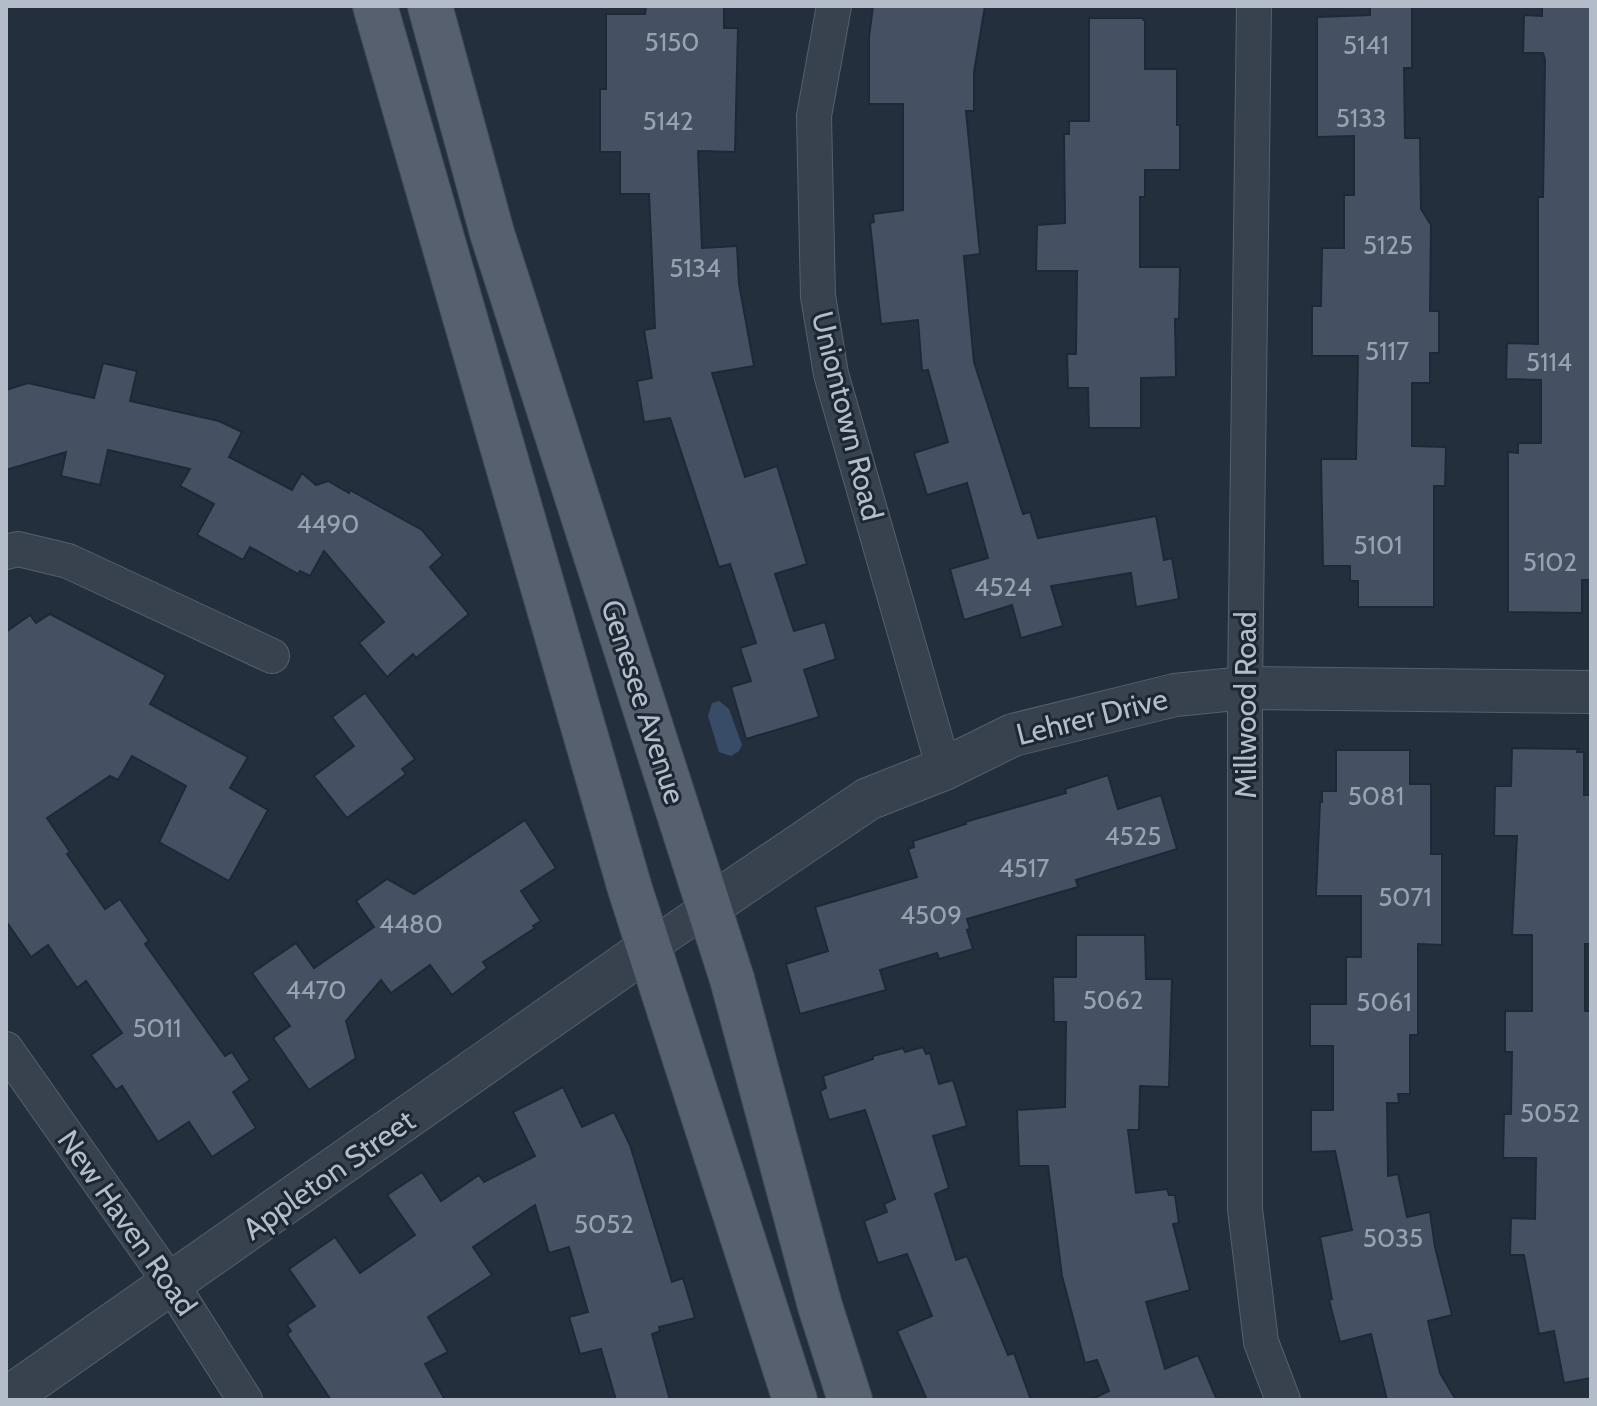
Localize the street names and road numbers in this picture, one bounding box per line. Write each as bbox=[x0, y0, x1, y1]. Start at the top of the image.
street label: Uniontown Road bbox=[804, 308, 891, 524]
street label: Genesee Avenue bbox=[593, 595, 694, 809]
street label: Millwood Road bbox=[1227, 611, 1264, 799]
street label: Lehrer Drive bbox=[1013, 680, 1171, 753]
street label: Appleton Street bbox=[236, 1102, 422, 1247]
street label: New Haven Road bbox=[50, 1123, 205, 1323]

